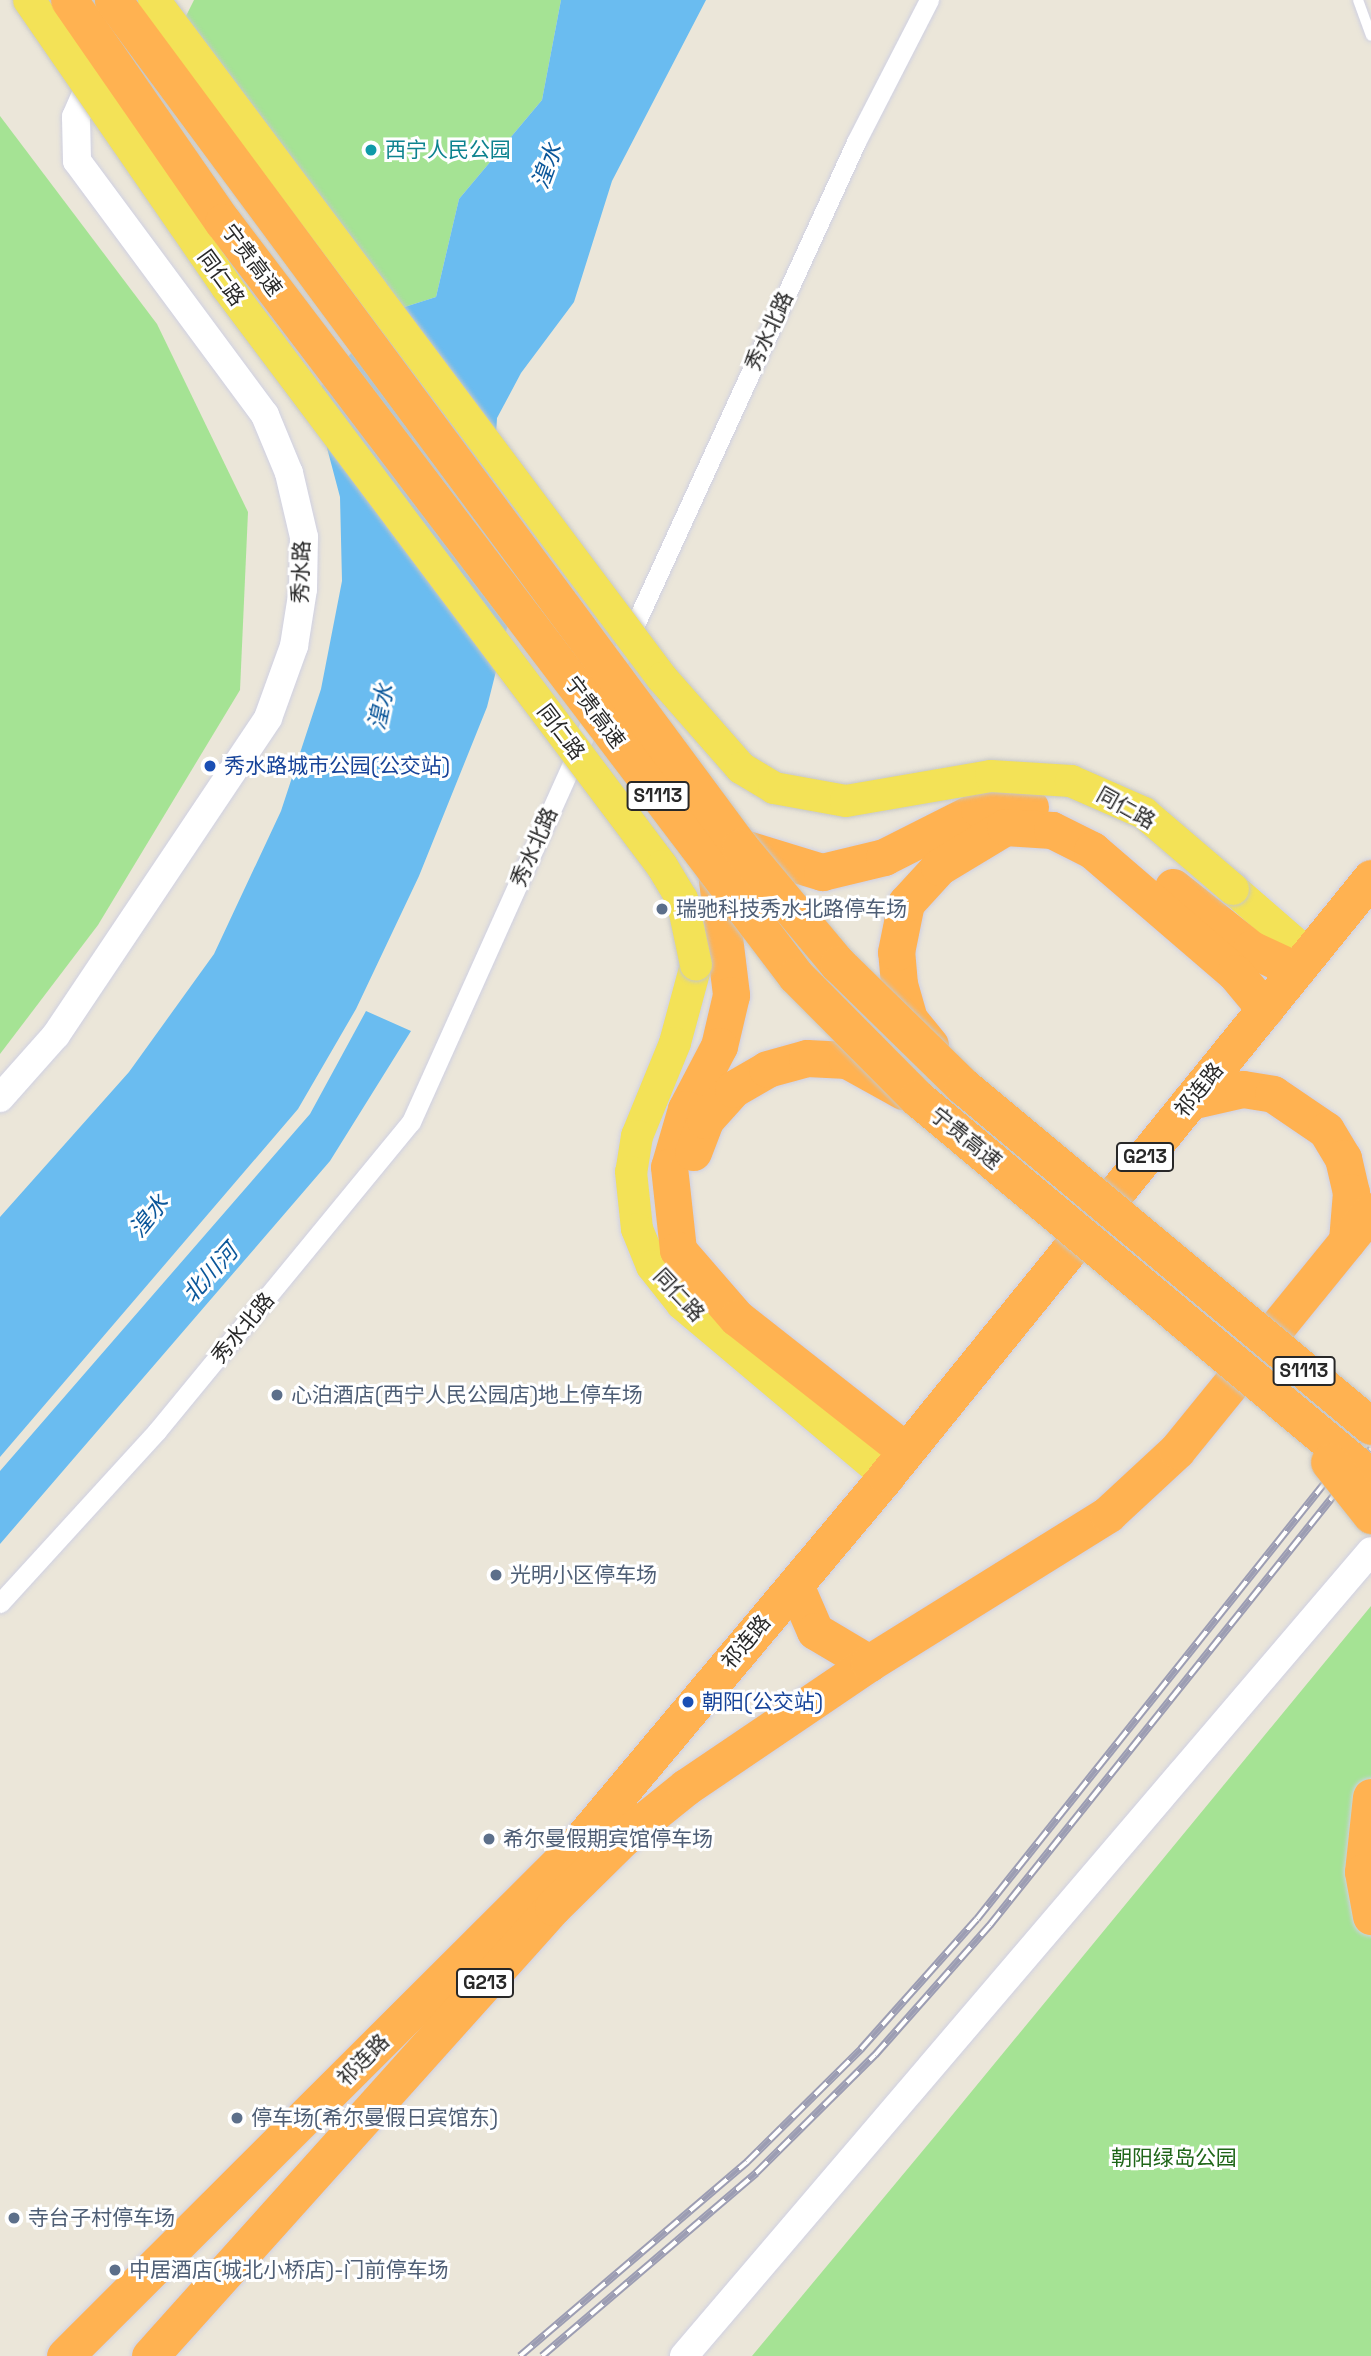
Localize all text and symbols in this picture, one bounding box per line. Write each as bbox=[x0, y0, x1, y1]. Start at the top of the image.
place label: 西宁人民公园 bbox=[385, 137, 511, 163]
water label: 湟水 bbox=[526, 140, 568, 192]
marker: 西宁人民公园 bbox=[363, 142, 379, 158]
street label: 宁贵高速 bbox=[217, 219, 287, 301]
street label: 同仁路 bbox=[192, 245, 250, 311]
street label: 秀水北路 bbox=[740, 288, 798, 374]
street label: 秀水路 bbox=[287, 540, 315, 604]
street label: 宁贵高速 bbox=[560, 671, 630, 753]
water label: 湟水 bbox=[363, 682, 399, 732]
street label: 同仁路 bbox=[532, 699, 590, 765]
place label: 秀水路城市公园(公交站) bbox=[224, 753, 450, 779]
marker: 秀水路城市公园(公交站) bbox=[202, 758, 218, 774]
road number: S1113 bbox=[626, 780, 690, 811]
street label: 同仁路 bbox=[1092, 782, 1160, 834]
street label: 秀水北路 bbox=[505, 804, 563, 890]
place label: 瑞驰科技秀水北路停车场 bbox=[676, 896, 907, 922]
marker: 瑞驰科技秀水北路停车场 bbox=[654, 901, 670, 917]
street label: 祁连路 bbox=[1169, 1058, 1229, 1122]
street label: 宁贵高速 bbox=[925, 1102, 1007, 1174]
road number: G213 bbox=[1115, 1142, 1175, 1172]
water label: 湟水 bbox=[124, 1189, 174, 1243]
water label: 北川河 bbox=[177, 1238, 243, 1308]
street label: 同仁路 bbox=[648, 1263, 710, 1327]
street label: 秀水北路 bbox=[206, 1288, 280, 1368]
road number: S1113 bbox=[1272, 1356, 1336, 1386]
place label: 心泊酒店(西宁人民公园店)地上停车场 bbox=[291, 1382, 643, 1408]
marker: 心泊酒店(西宁人民公园店)地上停车场 bbox=[269, 1387, 285, 1403]
place label: 光明小区停车场 bbox=[510, 1562, 657, 1588]
marker: 光明小区停车场 bbox=[488, 1567, 504, 1583]
street label: 祁连路 bbox=[716, 1610, 776, 1674]
place label: 朝阳(公交站) bbox=[702, 1689, 823, 1715]
marker: 朝阳(公交站) bbox=[680, 1694, 696, 1710]
place label: 希尔曼假期宾馆停车场 bbox=[503, 1826, 713, 1852]
marker: 希尔曼假期宾馆停车场 bbox=[481, 1831, 497, 1847]
road number: G213 bbox=[455, 1968, 515, 1998]
street label: 祁连路 bbox=[332, 2029, 394, 2091]
place label: 停车场(希尔曼假日宾馆东) bbox=[251, 2105, 498, 2131]
marker: 停车场(希尔曼假日宾馆东) bbox=[229, 2110, 245, 2126]
park label: 朝阳绿岛公园 bbox=[1111, 2145, 1237, 2171]
place label: 寺台子村停车场 bbox=[28, 2205, 175, 2231]
marker: 寺台子村停车场 bbox=[6, 2210, 22, 2226]
place label: 中居酒店(城北小桥店)-门前停车场 bbox=[129, 2257, 448, 2283]
marker: 中居酒店(城北小桥店)-门前停车场 bbox=[107, 2262, 123, 2278]

